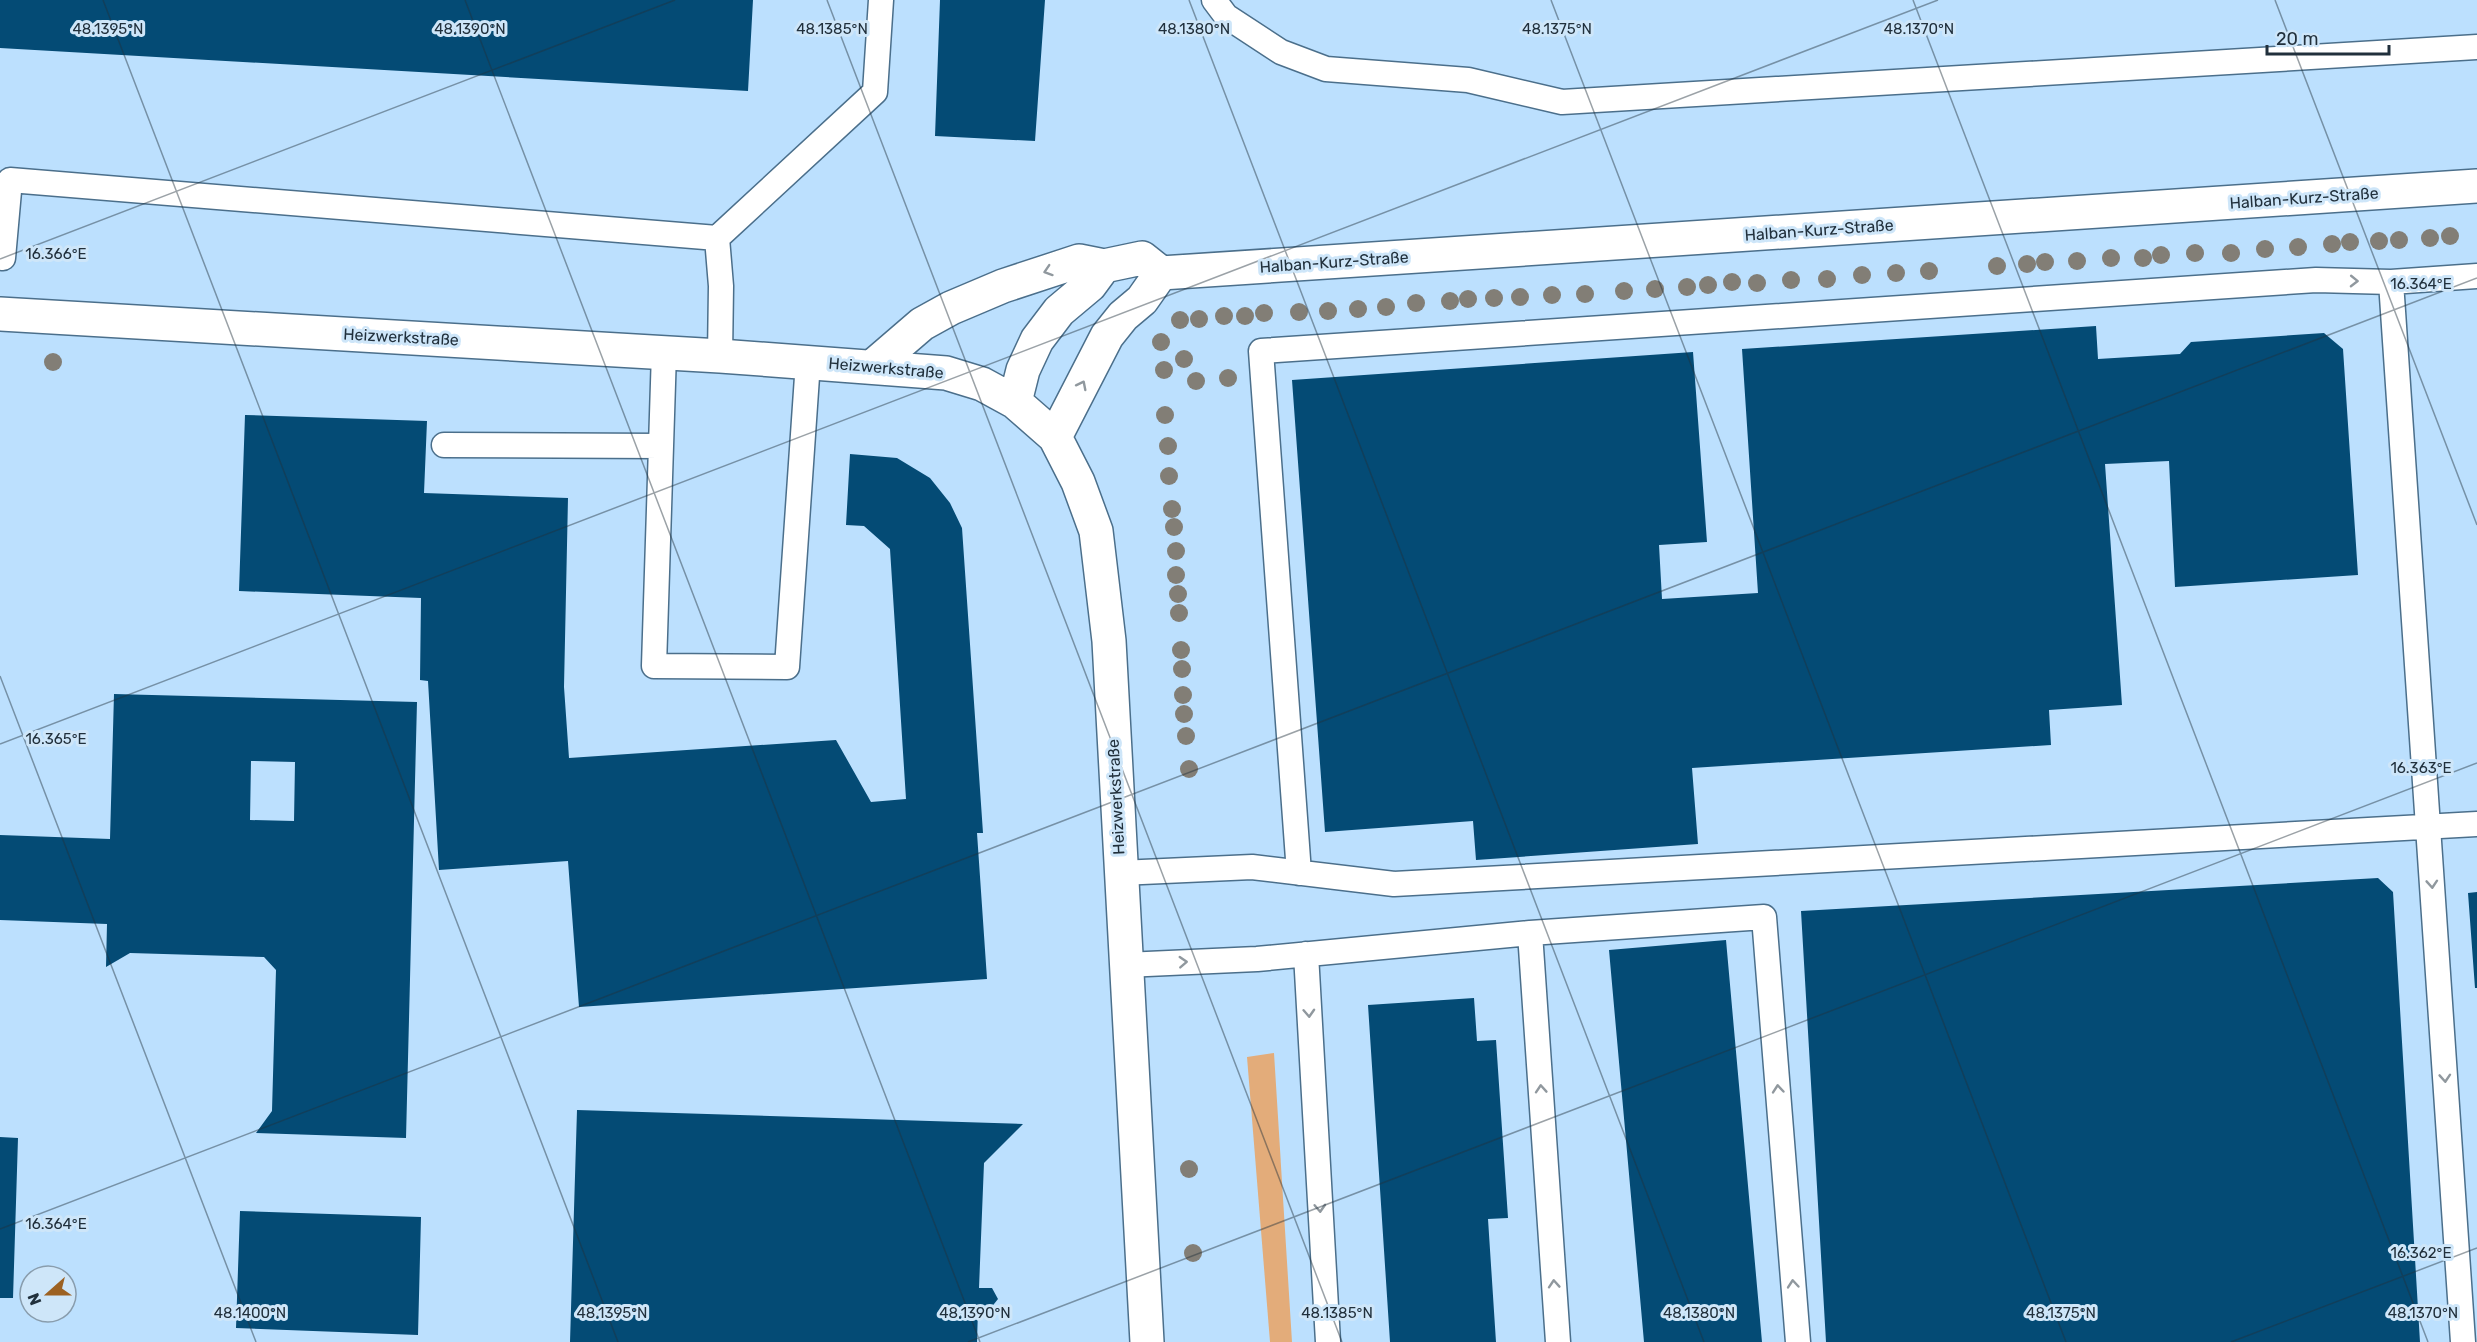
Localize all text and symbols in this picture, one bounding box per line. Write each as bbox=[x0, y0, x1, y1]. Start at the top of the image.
scale bar bbox=[2267, 18, 2388, 56]
text: 48.1395°N bbox=[73, 20, 143, 38]
text: 48.1390°N bbox=[434, 20, 506, 38]
text: 48.1385°N bbox=[796, 20, 868, 38]
text: 48.1380°N bbox=[1158, 20, 1230, 38]
text: 48.1375°N bbox=[1522, 20, 1592, 38]
text: 48.1370°N bbox=[1884, 20, 1954, 38]
text: 20 m bbox=[2276, 28, 2318, 50]
street label: Halban-Kurz-Straße bbox=[2229, 183, 2379, 213]
street label: Halban-Kurz-Straße bbox=[1744, 215, 1894, 245]
text: 16.366°E bbox=[25, 245, 87, 263]
street label: Halban-Kurz-Straße bbox=[1259, 247, 1409, 277]
one-way arrow bbox=[1043, 264, 1054, 276]
one-way arrow bbox=[2349, 275, 2358, 287]
text: 16.364°E bbox=[2390, 275, 2452, 293]
street label: Heizwerkstraße bbox=[343, 324, 459, 350]
street label: Heizwerkstraße bbox=[828, 353, 945, 383]
one-way arrow bbox=[1075, 381, 1086, 392]
text: 16.365°E bbox=[25, 730, 87, 748]
street label: Heizwerkstraße bbox=[1103, 739, 1129, 855]
text: 16.363°E bbox=[2390, 759, 2452, 777]
one-way arrow bbox=[2426, 879, 2439, 888]
one-way arrow bbox=[1179, 956, 1188, 969]
one-way arrow bbox=[1302, 1008, 1315, 1017]
one-way arrow bbox=[2439, 1074, 2452, 1083]
one-way arrow bbox=[1534, 1085, 1547, 1094]
one-way arrow bbox=[1772, 1085, 1785, 1094]
one-way arrow bbox=[1314, 1203, 1327, 1212]
text: 16.364°E bbox=[25, 1215, 87, 1233]
text: 16.362°E bbox=[2390, 1244, 2452, 1262]
north arrow bbox=[18, 1264, 78, 1324]
one-way arrow bbox=[1548, 1279, 1561, 1288]
one-way arrow bbox=[1787, 1279, 1800, 1288]
text: N bbox=[24, 1290, 45, 1308]
text: 48.1400°N bbox=[214, 1304, 286, 1322]
text: 48.1395°N bbox=[577, 1304, 647, 1322]
text: 48.1390°N bbox=[939, 1304, 1011, 1322]
text: 48.1385°N bbox=[1301, 1304, 1373, 1322]
text: 48.1380°N bbox=[1663, 1304, 1735, 1322]
text: 48.1375°N bbox=[2026, 1304, 2096, 1322]
text: 48.1370°N bbox=[2388, 1304, 2458, 1322]

